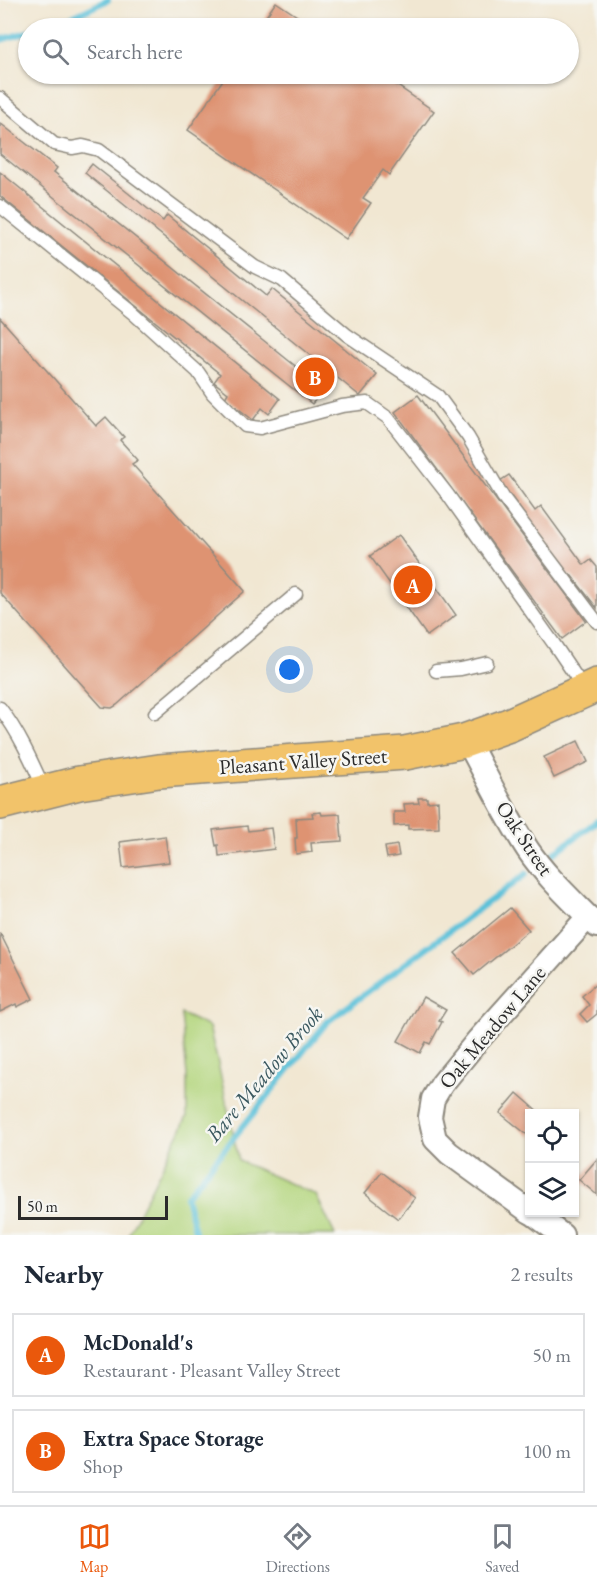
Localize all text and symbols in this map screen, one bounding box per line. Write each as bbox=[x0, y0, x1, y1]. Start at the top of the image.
search box bbox=[18, 18, 579, 84]
icon: search bbox=[39, 35, 72, 68]
text: Search here bbox=[87, 37, 182, 66]
pin: B bbox=[296, 354, 334, 400]
pin: A bbox=[394, 562, 432, 608]
your location bbox=[275, 655, 304, 684]
street label: Pleasant Valley Street bbox=[218, 742, 388, 780]
street label: Oak Street bbox=[490, 795, 560, 881]
street label: Oak Meadow Lane bbox=[433, 960, 551, 1094]
water label: Bare Meadow Brook bbox=[198, 1000, 329, 1149]
map controls bbox=[525, 1109, 579, 1217]
button: locate bbox=[525, 1109, 579, 1163]
button: layers bbox=[525, 1163, 579, 1217]
scale bar bbox=[18, 1193, 168, 1220]
text: 50 m bbox=[27, 1196, 58, 1217]
text: Nearby bbox=[24, 1257, 104, 1291]
text: 2 results bbox=[510, 1261, 573, 1287]
text: McDonald's bbox=[83, 1328, 193, 1357]
text: A bbox=[38, 1342, 53, 1368]
text: 50 m bbox=[532, 1342, 571, 1368]
text: Restaurant · Pleasant Valley Street bbox=[83, 1357, 340, 1383]
text: Extra Space Storage bbox=[83, 1424, 264, 1453]
text: B bbox=[39, 1438, 52, 1464]
text: 100 m bbox=[523, 1438, 571, 1464]
text: Shop bbox=[83, 1453, 123, 1479]
tab: Map bbox=[78, 1520, 111, 1577]
tab: Directions bbox=[266, 1520, 330, 1577]
tab: Saved bbox=[485, 1520, 519, 1577]

